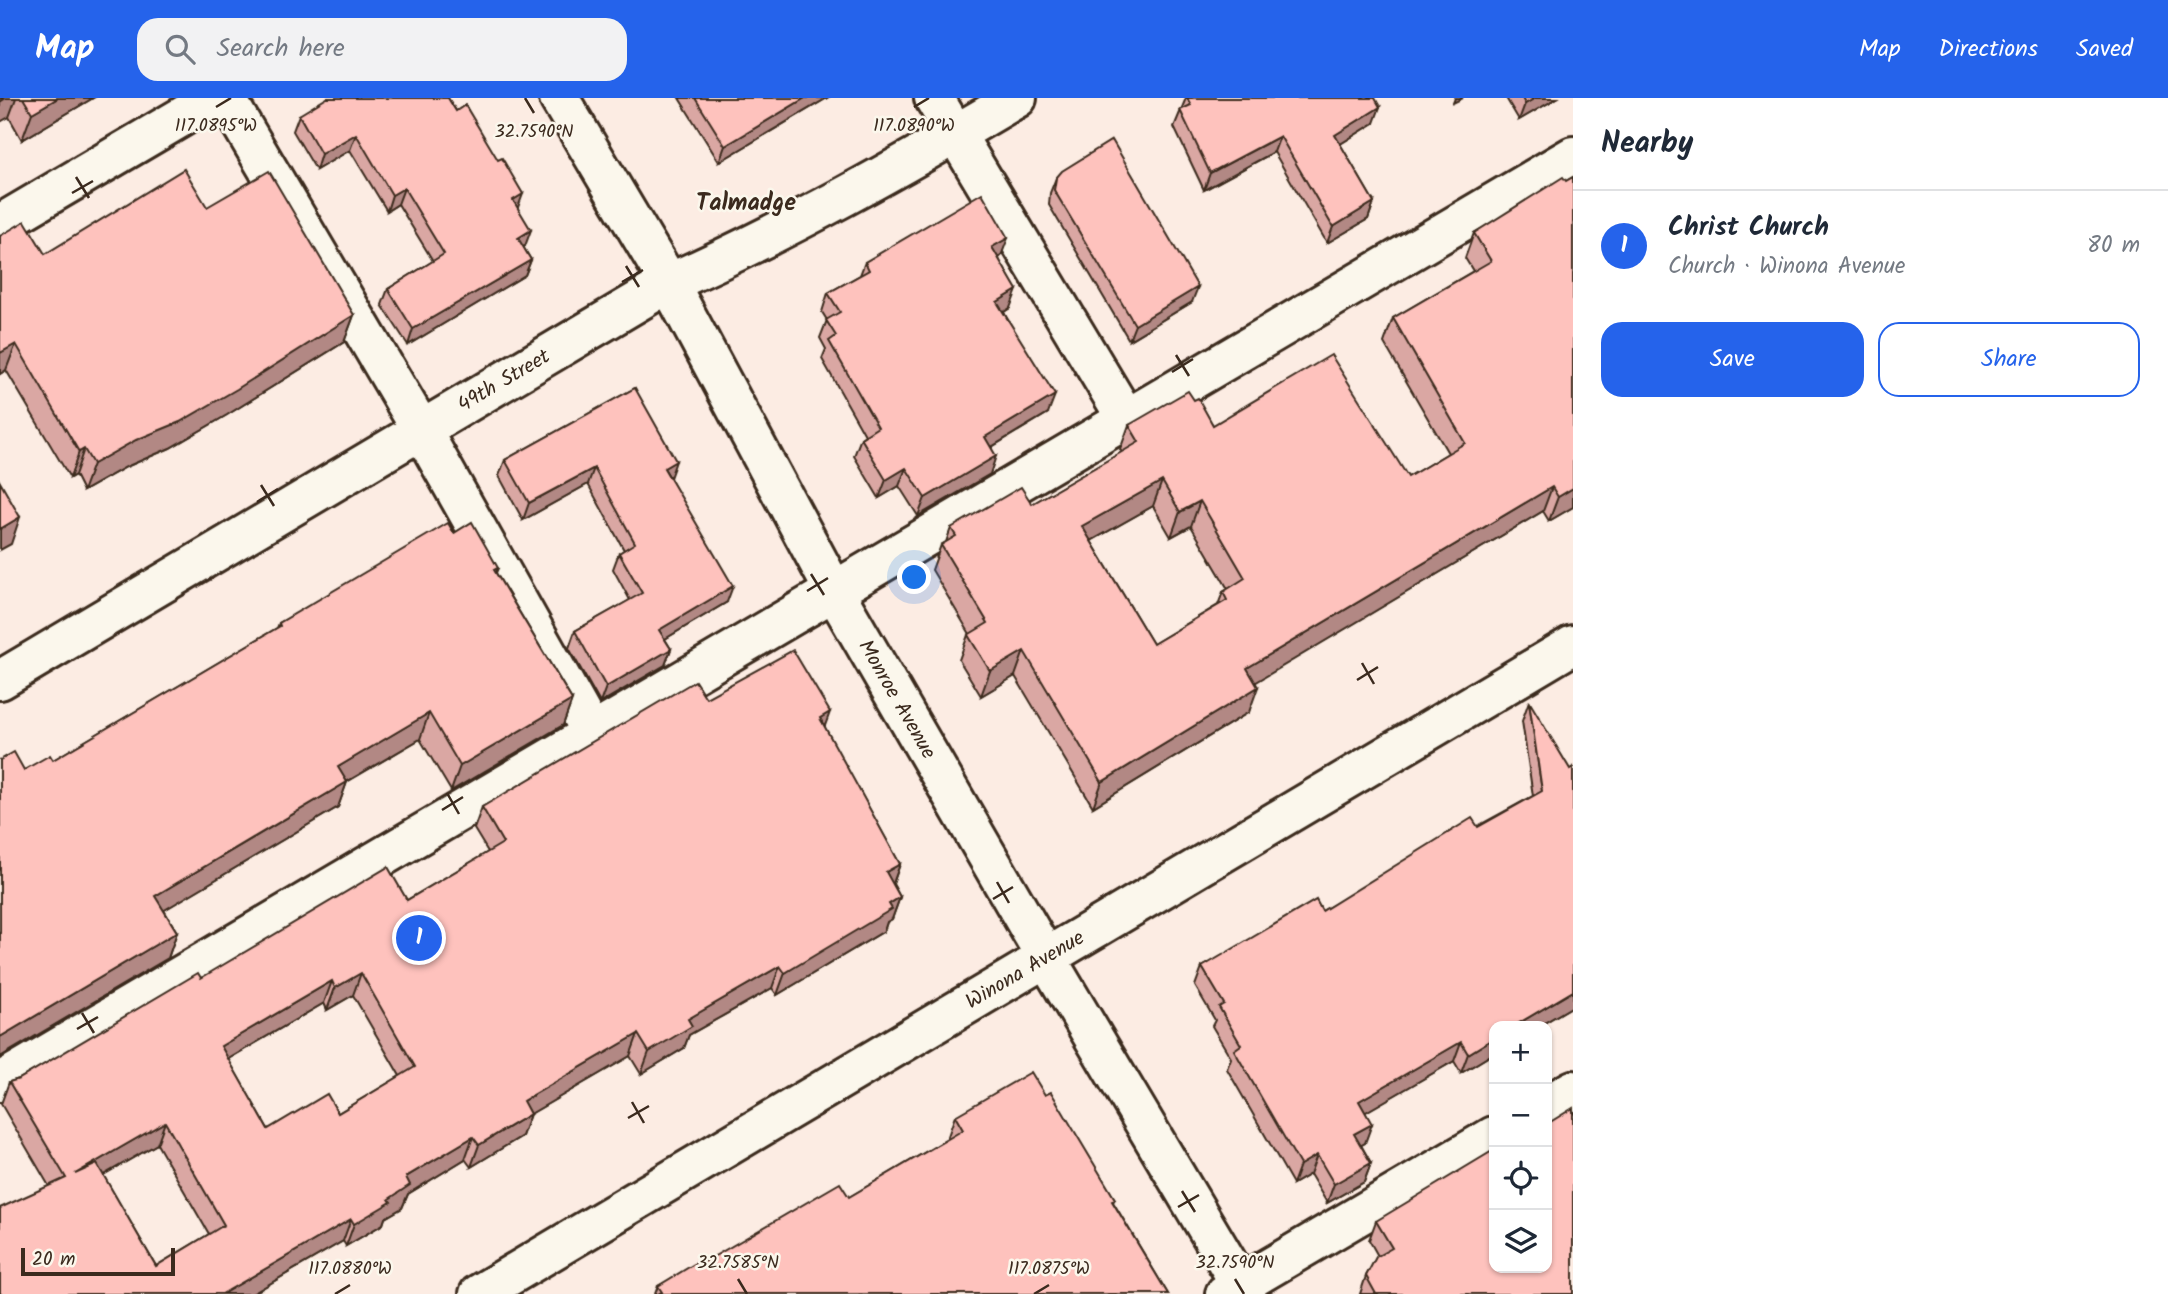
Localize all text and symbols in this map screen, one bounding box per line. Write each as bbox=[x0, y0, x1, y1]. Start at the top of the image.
search box bbox=[137, 18, 627, 81]
text: Map bbox=[35, 23, 95, 76]
text: Search here bbox=[217, 28, 345, 70]
icon: search bbox=[161, 30, 199, 68]
text: Map bbox=[1859, 30, 1901, 69]
text: Directions bbox=[1939, 30, 2038, 69]
text: Saved bbox=[2076, 30, 2133, 69]
text: 117.0895°W bbox=[175, 112, 257, 141]
text: 117.0890°W bbox=[873, 112, 955, 141]
text: 32.7590°N bbox=[494, 118, 574, 147]
text: Nearby bbox=[1601, 120, 1693, 168]
district label: Talmadge bbox=[696, 184, 796, 223]
text: Christ Church bbox=[1668, 207, 1829, 249]
text: 1 bbox=[1621, 228, 1627, 264]
text: 80 m bbox=[2087, 228, 2140, 264]
text: Church · Winona Avenue bbox=[1668, 249, 1905, 285]
button: Save bbox=[1601, 322, 1864, 397]
button: Share bbox=[1878, 322, 2140, 397]
street label: 49th Street bbox=[451, 340, 557, 421]
your location bbox=[897, 560, 931, 594]
street label: Monroe Avenue bbox=[849, 633, 945, 766]
pin: 1 bbox=[396, 912, 442, 964]
street label: Winona Avenue bbox=[959, 921, 1091, 1018]
map controls bbox=[1489, 1021, 1552, 1273]
button: + bbox=[1489, 1021, 1552, 1084]
button: − bbox=[1489, 1084, 1552, 1147]
button: locate bbox=[1489, 1147, 1552, 1210]
button: layers bbox=[1489, 1210, 1552, 1273]
scale bar bbox=[21, 1245, 175, 1277]
text: 20 m bbox=[32, 1245, 75, 1275]
text: 32.7585°N bbox=[697, 1249, 779, 1278]
text: 32.7590°N bbox=[1195, 1249, 1275, 1278]
text: 117.0880°W bbox=[308, 1255, 392, 1284]
text: 117.0875°W bbox=[1008, 1255, 1090, 1284]

